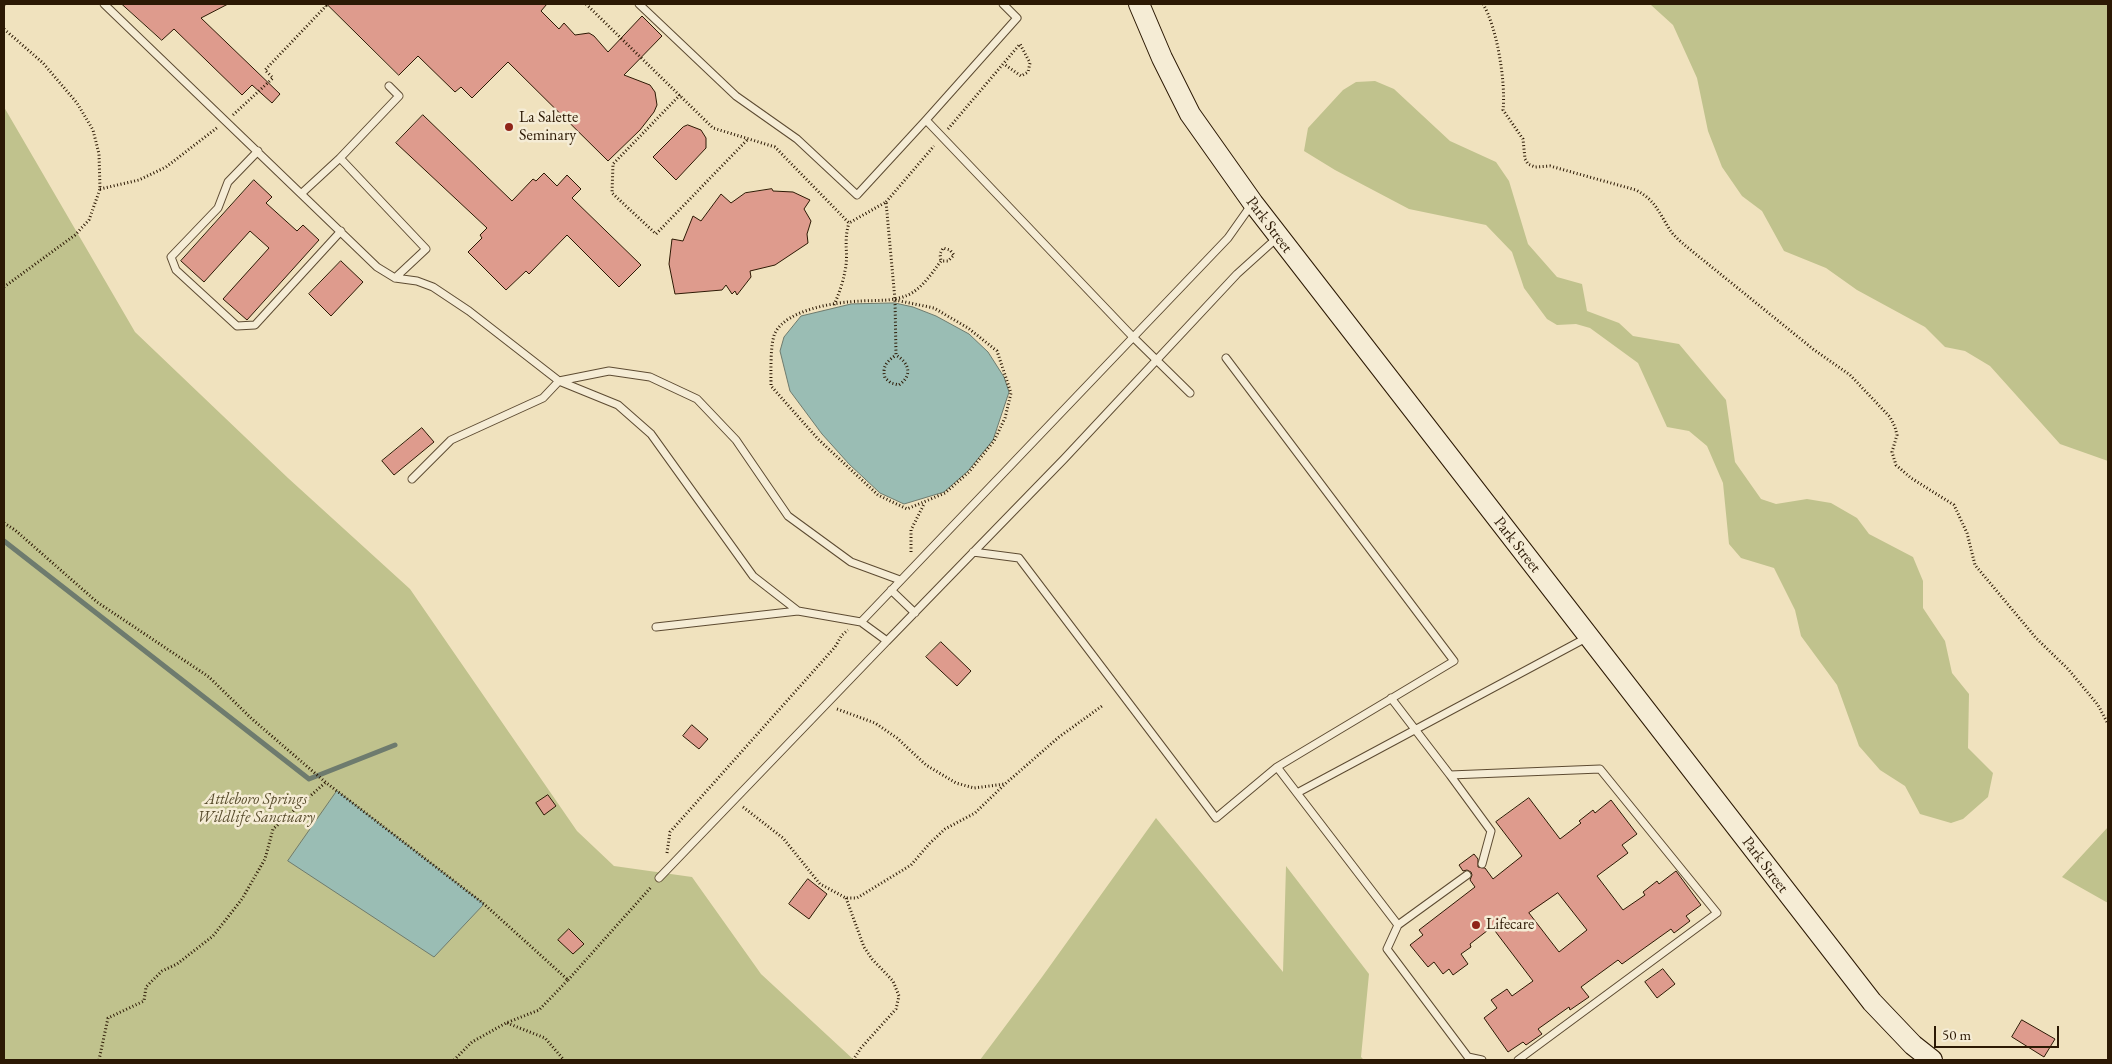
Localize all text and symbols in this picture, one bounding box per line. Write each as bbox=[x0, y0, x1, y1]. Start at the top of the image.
place label: La Salette Seminary bbox=[519, 108, 578, 146]
marker: La Salette Seminary bbox=[503, 121, 515, 133]
street label: Park Street bbox=[1242, 193, 1296, 257]
street label: Park Street bbox=[1489, 513, 1545, 577]
park label: Attleboro Springs Wildlife Sanctuary bbox=[197, 790, 315, 828]
street label: Park Street bbox=[1738, 833, 1792, 897]
place label: Lifecare bbox=[1486, 915, 1534, 935]
marker: Lifecare bbox=[1470, 919, 1482, 931]
scale bar bbox=[1937, 1016, 2062, 1048]
text: 50 m bbox=[1942, 1025, 1971, 1044]

